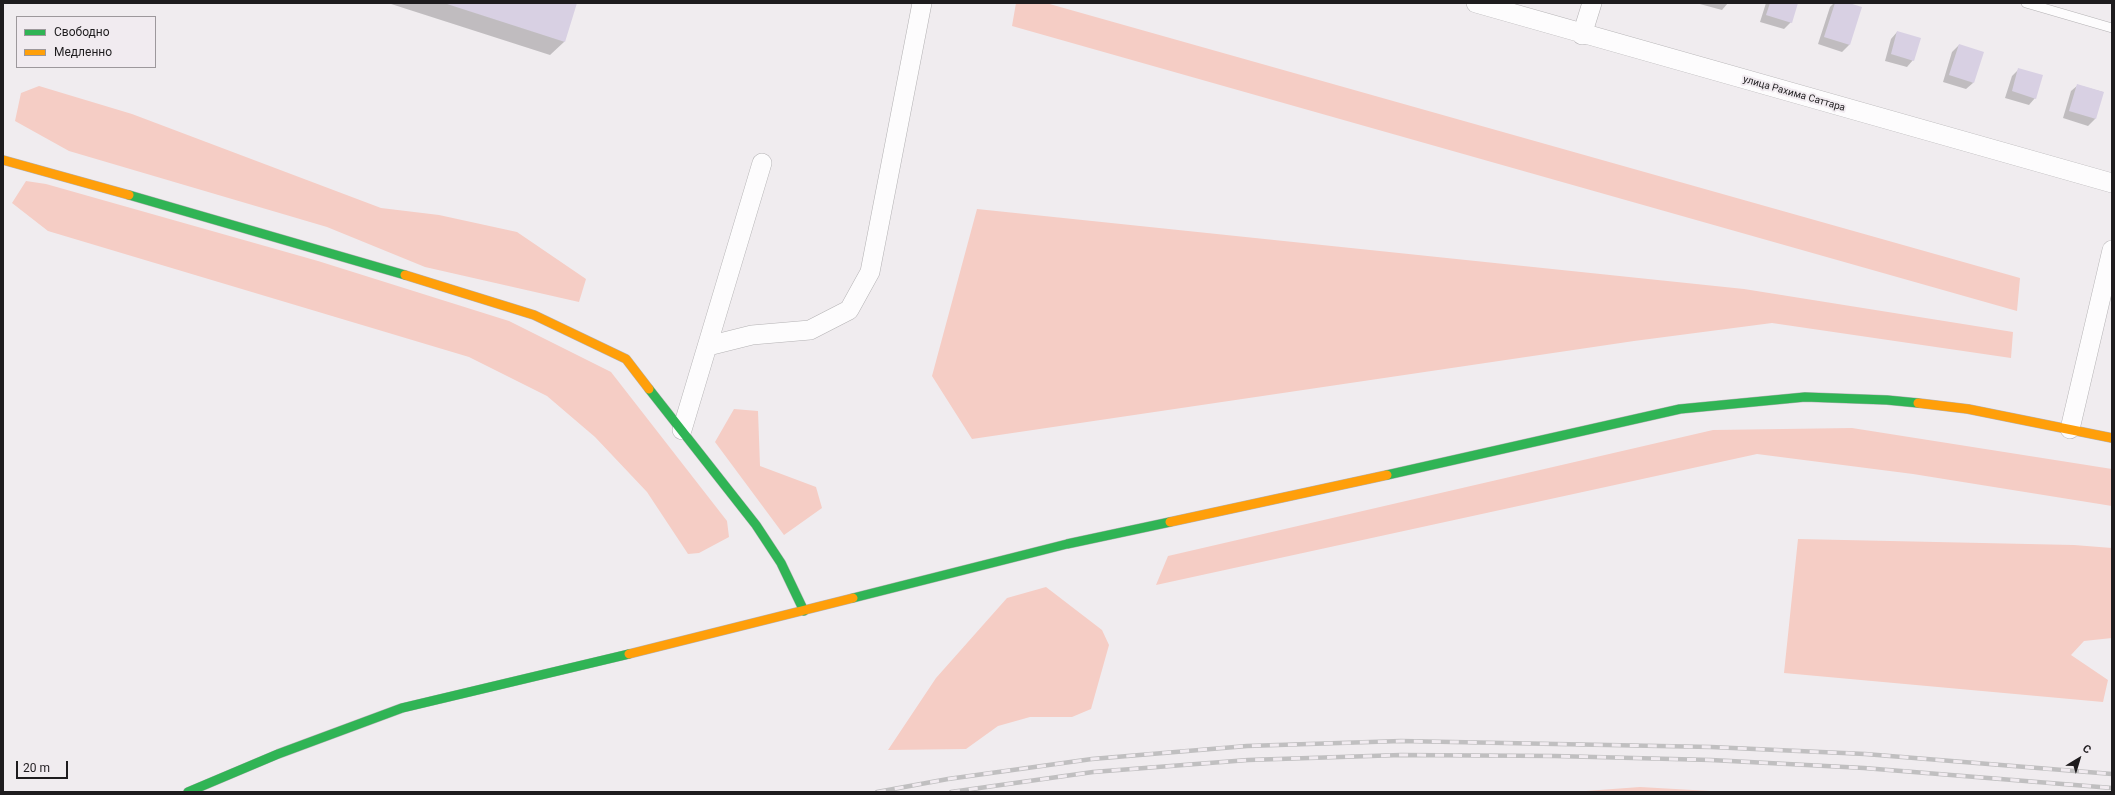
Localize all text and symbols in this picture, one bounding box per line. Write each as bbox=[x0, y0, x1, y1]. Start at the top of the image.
legend bbox=[16, 16, 156, 68]
text: Свободно bbox=[54, 25, 110, 39]
text: Медленно bbox=[54, 45, 112, 59]
street label: улица Рахима Саттара bbox=[1742, 74, 1846, 114]
north arrow bbox=[2059, 739, 2099, 779]
text: С bbox=[2080, 742, 2094, 756]
scale bar bbox=[18, 753, 70, 779]
text: 20 m bbox=[23, 761, 50, 775]

